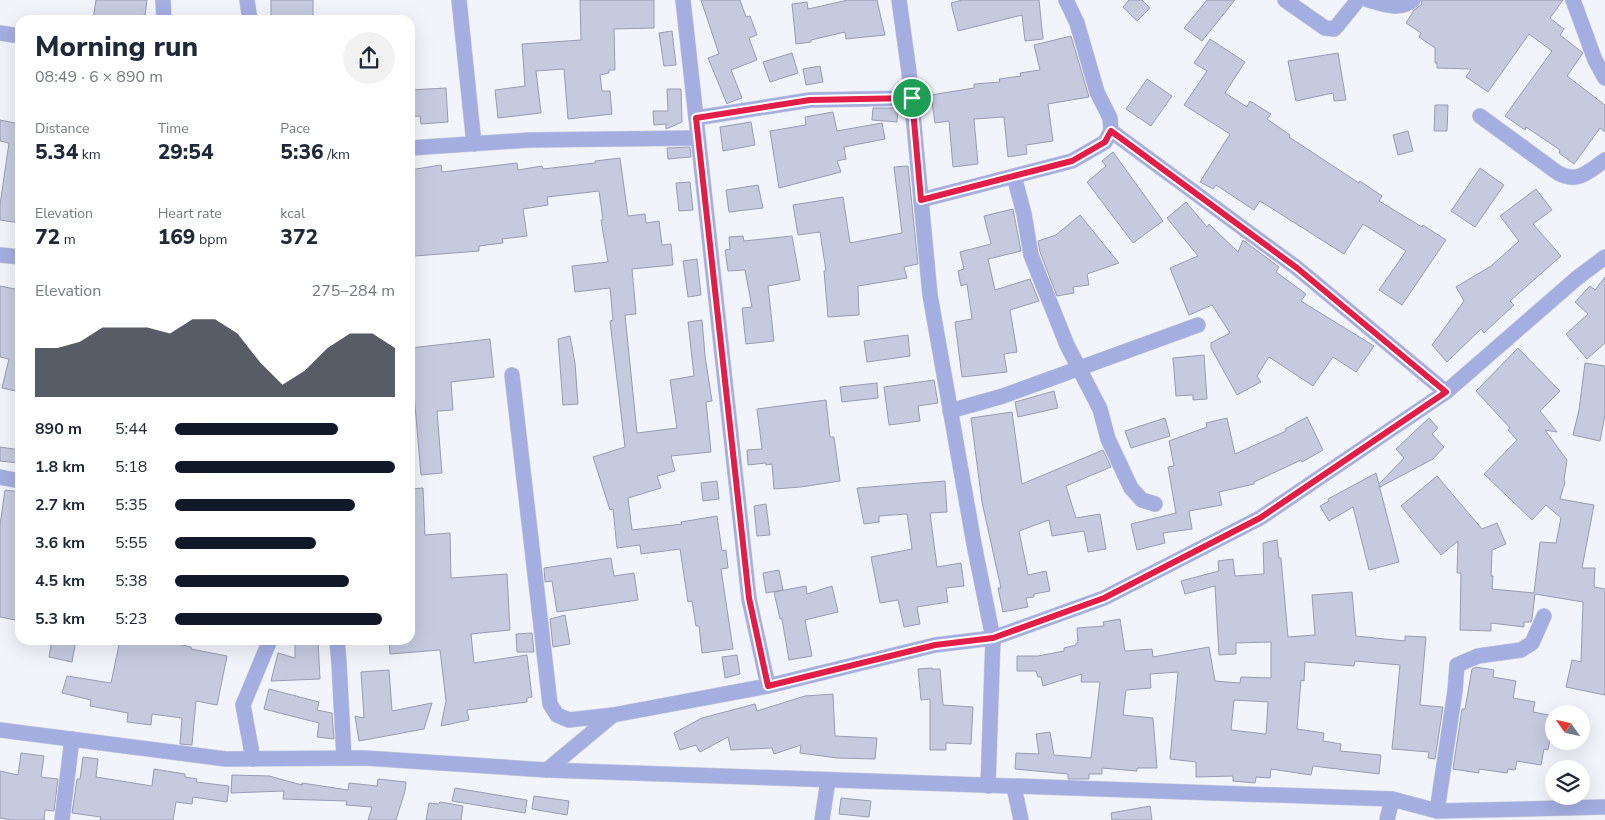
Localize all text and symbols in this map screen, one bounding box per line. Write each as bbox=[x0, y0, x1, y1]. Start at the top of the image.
text: Morning run bbox=[35, 28, 198, 66]
button: share bbox=[343, 32, 395, 84]
text: 08:49 · 6 × 890 m bbox=[35, 66, 163, 88]
pin bbox=[891, 77, 933, 119]
icon: arrive bbox=[898, 84, 926, 112]
text: Distance bbox=[35, 119, 89, 138]
text: Time bbox=[158, 119, 189, 138]
text: Pace bbox=[280, 119, 310, 138]
text: 5.34 bbox=[35, 138, 78, 166]
text: 29:54 bbox=[158, 138, 214, 166]
text: 5:36 bbox=[280, 138, 324, 166]
text: km bbox=[78, 145, 101, 164]
text: /km bbox=[324, 145, 350, 164]
text: Elevation bbox=[35, 204, 93, 223]
text: Heart rate bbox=[158, 204, 222, 223]
text: kcal bbox=[280, 204, 305, 223]
text: 72 bbox=[35, 223, 60, 251]
text: 169 bbox=[158, 223, 195, 251]
text: 372 bbox=[280, 223, 318, 251]
text: m bbox=[60, 230, 76, 249]
text: bpm bbox=[195, 230, 227, 249]
text: Elevation bbox=[35, 280, 101, 302]
text: 275–284 m bbox=[312, 280, 395, 302]
text: 890 m bbox=[35, 418, 82, 440]
text: 5:44 bbox=[115, 418, 147, 440]
text: 1.8 km bbox=[35, 456, 85, 478]
text: 5:18 bbox=[115, 456, 147, 478]
text: 2.7 km bbox=[35, 494, 85, 516]
text: 5:35 bbox=[115, 494, 147, 516]
text: 3.6 km bbox=[35, 532, 85, 554]
text: 5:55 bbox=[115, 532, 147, 554]
text: 4.5 km bbox=[35, 570, 85, 592]
text: 5:38 bbox=[115, 570, 147, 592]
text: 5.3 km bbox=[35, 608, 85, 630]
text: 5:23 bbox=[115, 608, 147, 630]
north arrow bbox=[1545, 705, 1590, 750]
map controls bbox=[1545, 705, 1590, 805]
button: layers bbox=[1545, 760, 1590, 805]

